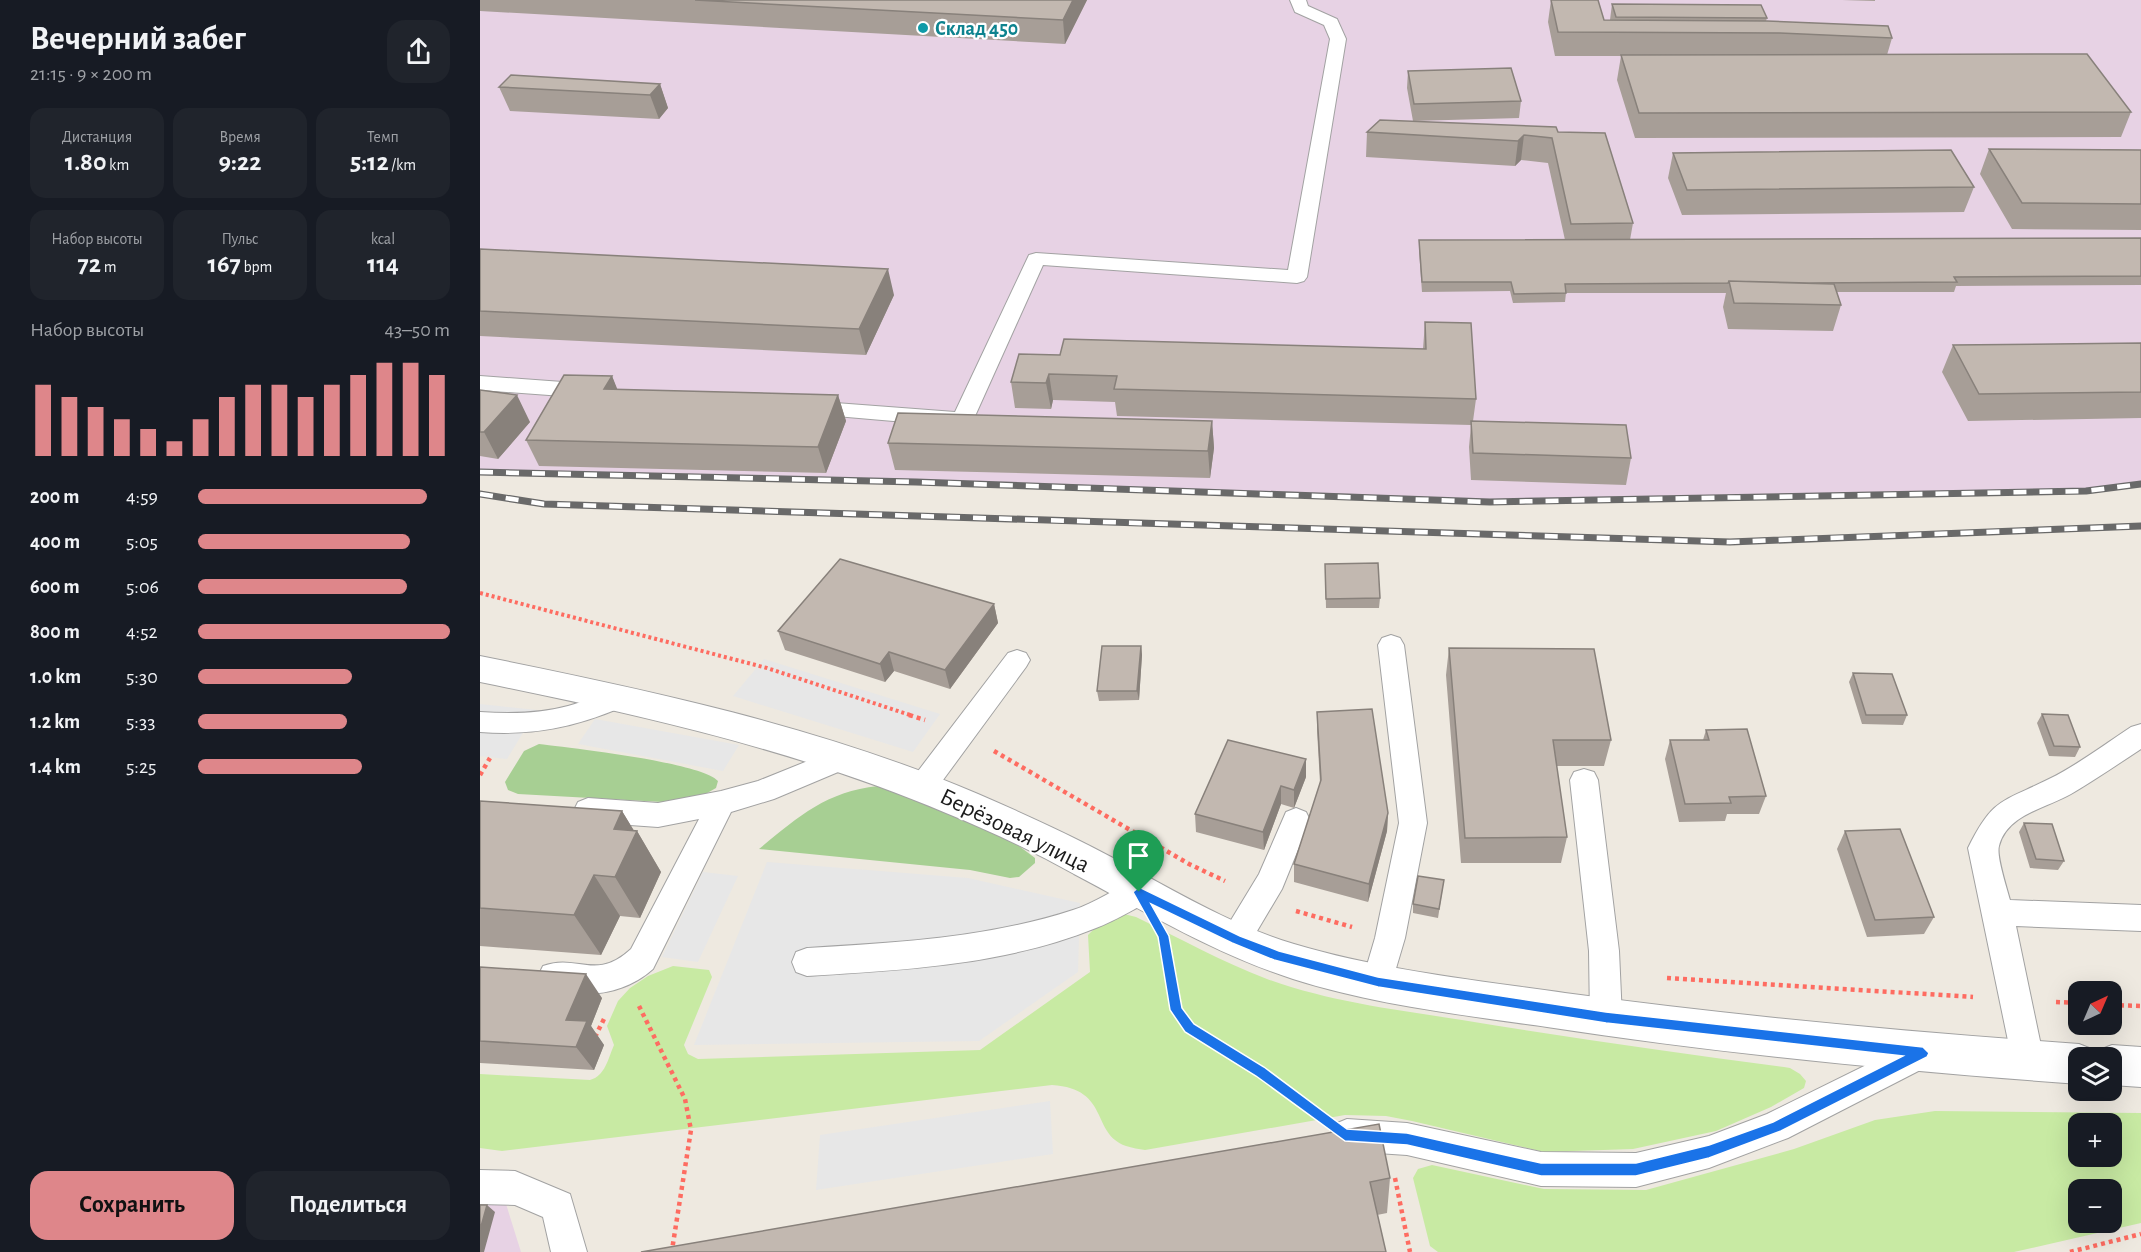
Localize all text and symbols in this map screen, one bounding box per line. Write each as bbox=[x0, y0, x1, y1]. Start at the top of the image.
place label: Склад 450 bbox=[935, 19, 1018, 39]
button: share bbox=[387, 20, 450, 83]
marker: Склад 450 bbox=[916, 21, 930, 35]
text: Вечерний забег bbox=[30, 23, 246, 56]
text: 21:15 · 9 × 200 m bbox=[30, 64, 152, 84]
text: Дистанция bbox=[62, 129, 132, 145]
text: Время bbox=[219, 129, 261, 145]
text: Темп bbox=[367, 129, 399, 145]
text: 1.80 bbox=[65, 149, 106, 175]
text: 9:22 bbox=[218, 149, 262, 175]
text: 5:12 bbox=[350, 149, 389, 175]
text: km bbox=[106, 157, 129, 173]
text: /km bbox=[389, 157, 416, 173]
text: Набор высоты bbox=[51, 231, 143, 247]
text: Пульс bbox=[221, 231, 259, 247]
text: kcal bbox=[371, 231, 395, 247]
text: 72 bbox=[78, 251, 101, 277]
text: 167 bbox=[208, 251, 241, 277]
text: 114 bbox=[367, 251, 399, 277]
text: m bbox=[101, 259, 116, 275]
text: bpm bbox=[241, 259, 272, 275]
text: Набор высоты bbox=[30, 320, 144, 340]
text: 43–50 m bbox=[384, 320, 450, 340]
text: 200 m bbox=[30, 487, 79, 507]
text: 4:59 bbox=[126, 487, 158, 507]
text: 400 m bbox=[30, 532, 80, 552]
text: 5:05 bbox=[126, 532, 158, 552]
text: 600 m bbox=[30, 577, 80, 597]
text: 5:06 bbox=[126, 577, 159, 597]
text: 800 m bbox=[30, 622, 80, 642]
text: 4:52 bbox=[126, 622, 158, 642]
text: 1.0 km bbox=[30, 667, 81, 687]
text: 5:30 bbox=[126, 667, 158, 687]
text: 1.2 km bbox=[30, 712, 80, 732]
text: 5:33 bbox=[126, 712, 155, 732]
text: 1.4 km bbox=[30, 757, 81, 777]
text: 5:25 bbox=[126, 757, 156, 777]
street label: Берёзовая улица bbox=[936, 784, 1093, 877]
pin bbox=[1113, 830, 1164, 892]
icon: arrive bbox=[1122, 839, 1155, 872]
north arrow bbox=[2068, 981, 2122, 1035]
map controls bbox=[2068, 981, 2122, 1233]
button: layers bbox=[2068, 1047, 2122, 1101]
button: + bbox=[2068, 1113, 2122, 1167]
button: Сохранить bbox=[30, 1171, 234, 1240]
button: Поделиться bbox=[246, 1171, 450, 1240]
button: − bbox=[2068, 1179, 2122, 1233]

